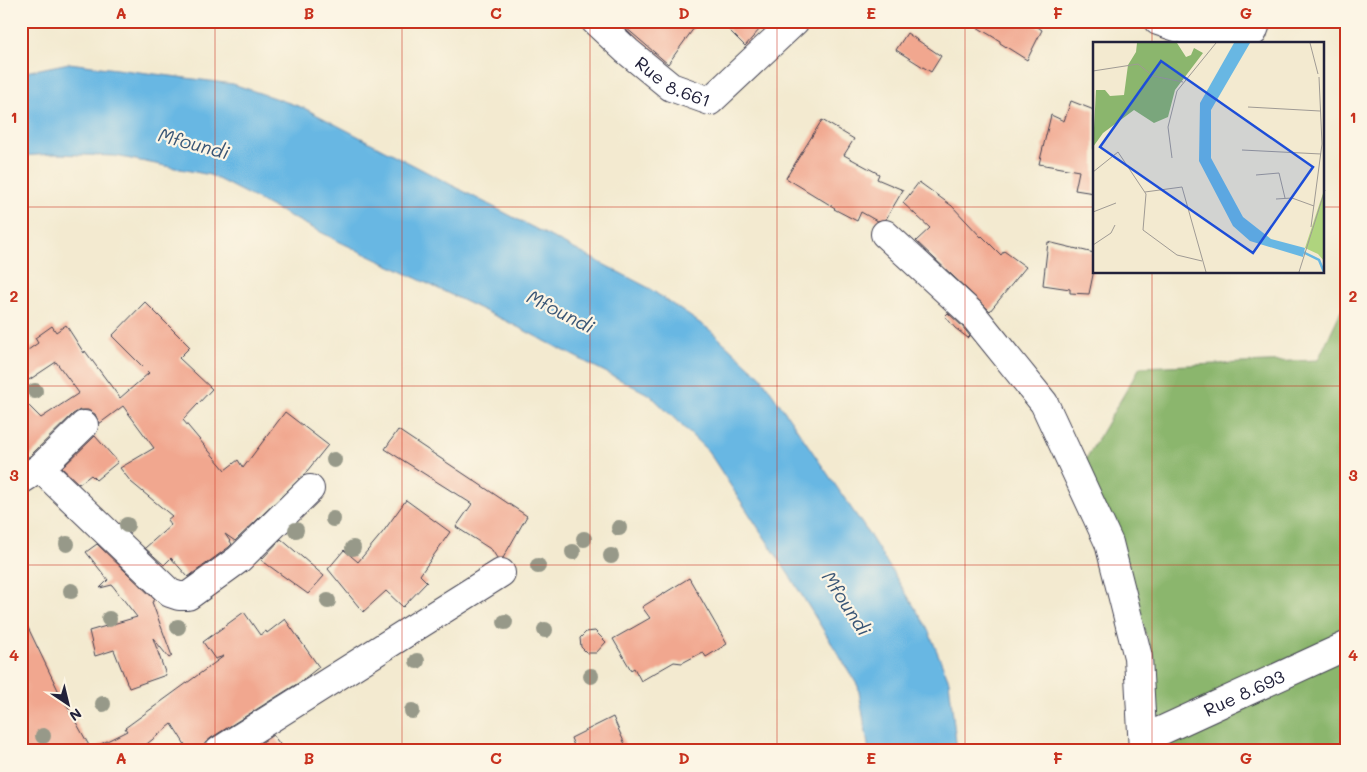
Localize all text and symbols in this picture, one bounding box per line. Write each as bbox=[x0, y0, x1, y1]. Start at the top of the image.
text: A bbox=[115, 2, 127, 23]
text: B bbox=[304, 2, 314, 23]
text: C bbox=[490, 2, 502, 23]
text: D bbox=[678, 2, 690, 23]
text: E bbox=[866, 2, 876, 23]
text: F bbox=[1053, 2, 1063, 23]
text: G bbox=[1240, 2, 1252, 23]
inset map bbox=[1093, 42, 1324, 274]
street label: Rue 8.661 bbox=[630, 51, 714, 112]
text: 1 bbox=[10, 106, 18, 127]
text: 1 bbox=[1349, 106, 1357, 127]
water label: Mfoundi bbox=[156, 122, 232, 165]
water label: Mfoundi bbox=[523, 283, 599, 339]
text: 2 bbox=[10, 285, 19, 306]
text: 2 bbox=[1349, 285, 1358, 306]
text: 3 bbox=[9, 464, 19, 485]
text: 3 bbox=[1348, 464, 1358, 485]
water label: Mfoundi bbox=[817, 566, 877, 640]
text: 4 bbox=[9, 644, 19, 665]
text: 4 bbox=[1348, 644, 1358, 665]
street label: Rue 8.693 bbox=[1200, 664, 1288, 722]
north arrow bbox=[42, 680, 92, 730]
text: N bbox=[66, 704, 86, 726]
text: A bbox=[115, 747, 127, 768]
text: B bbox=[304, 747, 314, 768]
text: C bbox=[490, 747, 502, 768]
text: D bbox=[678, 747, 690, 768]
text: E bbox=[866, 747, 876, 768]
text: F bbox=[1053, 747, 1063, 768]
text: G bbox=[1240, 747, 1252, 768]

